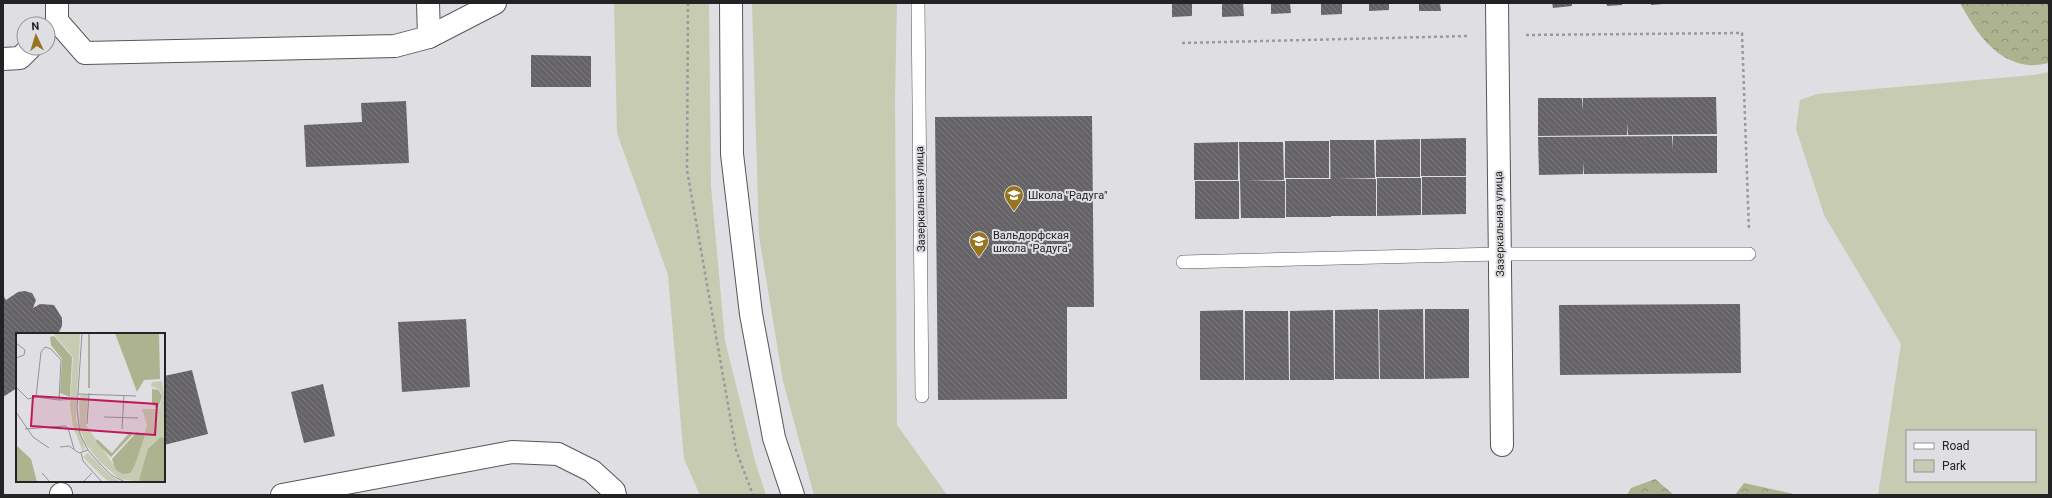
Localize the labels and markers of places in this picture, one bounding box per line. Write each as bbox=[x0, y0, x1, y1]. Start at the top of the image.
school or university icon: Школа "Радуга" bbox=[1003, 184, 1025, 212]
place label: Школа "Радуга" bbox=[1028, 189, 1107, 202]
place label: Вальдорфская школа "Радуга" bbox=[993, 229, 1071, 255]
school or university icon: Вальдорфская школа "Радуга" bbox=[968, 230, 990, 258]

